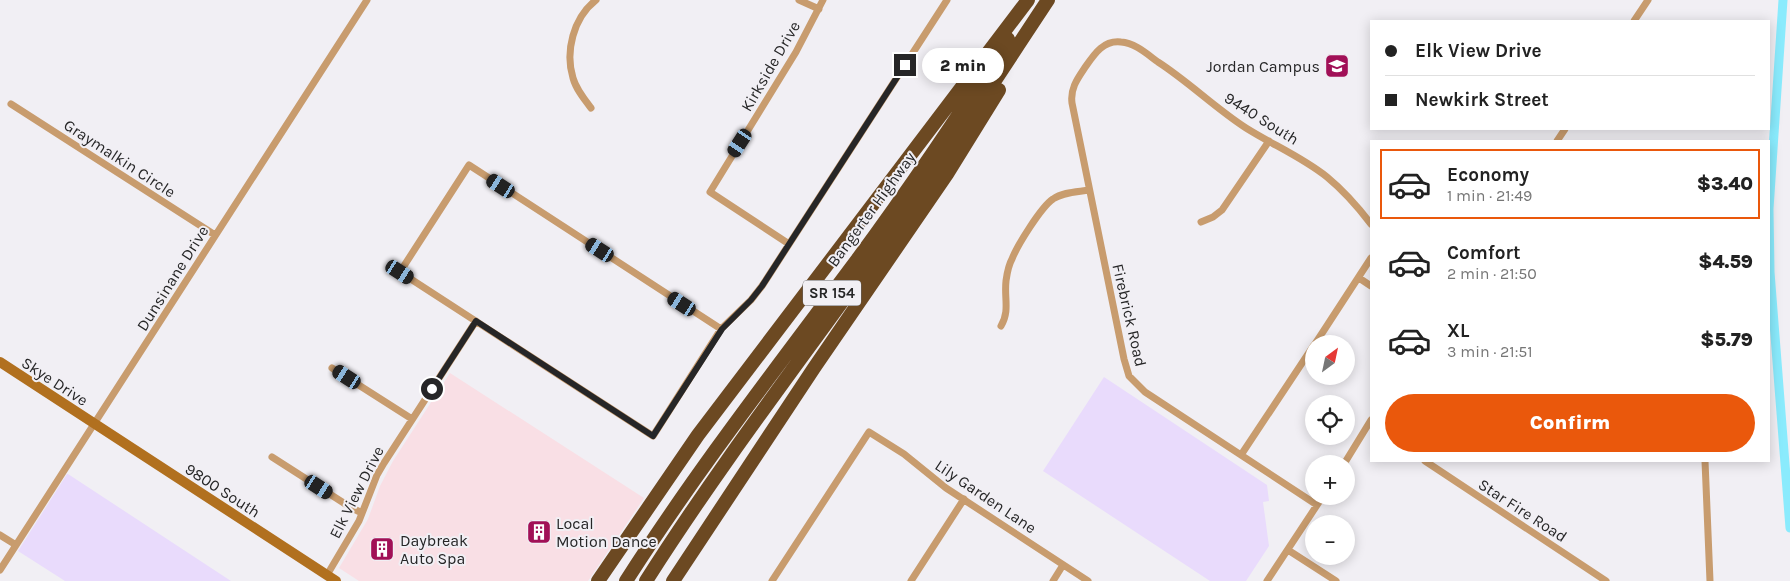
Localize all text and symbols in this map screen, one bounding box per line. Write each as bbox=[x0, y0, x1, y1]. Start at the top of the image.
street label: Kirkside Drive bbox=[737, 18, 804, 115]
text: Elk View Drive bbox=[1415, 40, 1542, 62]
callout: 2 min bbox=[922, 48, 1005, 82]
school or university icon: Jordan Campus bbox=[1324, 53, 1350, 79]
route end bbox=[894, 54, 916, 76]
text: 2 min bbox=[940, 56, 986, 75]
place label: Jordan Campus bbox=[1206, 57, 1320, 76]
street label: 9440 South bbox=[1221, 88, 1302, 149]
text: Newkirk Street bbox=[1415, 89, 1549, 111]
street label: Graymalkin Circle bbox=[60, 115, 179, 202]
car bbox=[725, 126, 754, 160]
street label: Bangerter Highway bbox=[823, 148, 920, 270]
icon: car bbox=[1387, 162, 1432, 207]
text: Economy bbox=[1447, 164, 1529, 186]
car bbox=[484, 172, 517, 200]
text: $3.40 bbox=[1697, 173, 1753, 195]
text: 1 min · 21:49 bbox=[1447, 186, 1532, 205]
street label: Dunsinane Drive bbox=[132, 222, 212, 334]
car bbox=[583, 236, 616, 264]
icon: car bbox=[1387, 240, 1432, 285]
text: Comfort bbox=[1447, 242, 1521, 264]
text: $4.59 bbox=[1698, 251, 1753, 273]
car bbox=[383, 258, 416, 286]
street label: Firebrick Road bbox=[1108, 262, 1151, 368]
text: 2 min · 21:50 bbox=[1447, 264, 1537, 283]
road number: SR 154 bbox=[803, 280, 861, 306]
car bbox=[665, 290, 698, 318]
icon: car bbox=[1387, 318, 1432, 363]
text: XL bbox=[1447, 320, 1469, 342]
text: $5.79 bbox=[1700, 329, 1753, 351]
north arrow bbox=[1305, 335, 1355, 385]
map controls bbox=[1305, 335, 1355, 565]
text: 3 min · 21:51 bbox=[1447, 342, 1533, 361]
street label: Skye Drive bbox=[18, 353, 91, 410]
car bbox=[330, 363, 363, 391]
route start bbox=[421, 378, 443, 400]
button: Confirm bbox=[1385, 394, 1755, 452]
button: locate bbox=[1305, 395, 1355, 445]
street label: Elk View Drive bbox=[325, 443, 388, 542]
street label: Lily Garden Lane bbox=[931, 455, 1040, 537]
button: + bbox=[1305, 455, 1355, 505]
street label: 9800 South bbox=[182, 459, 264, 522]
car bbox=[302, 473, 335, 501]
street label: Star Fire Road bbox=[1475, 475, 1571, 546]
place label: Local Motion Dance bbox=[556, 514, 657, 551]
button: − bbox=[1305, 515, 1355, 565]
building icon: Local Motion Dance bbox=[526, 519, 552, 545]
place label: Daybreak Auto Spa bbox=[400, 531, 468, 568]
building icon: Daybreak Auto Spa bbox=[369, 536, 395, 562]

